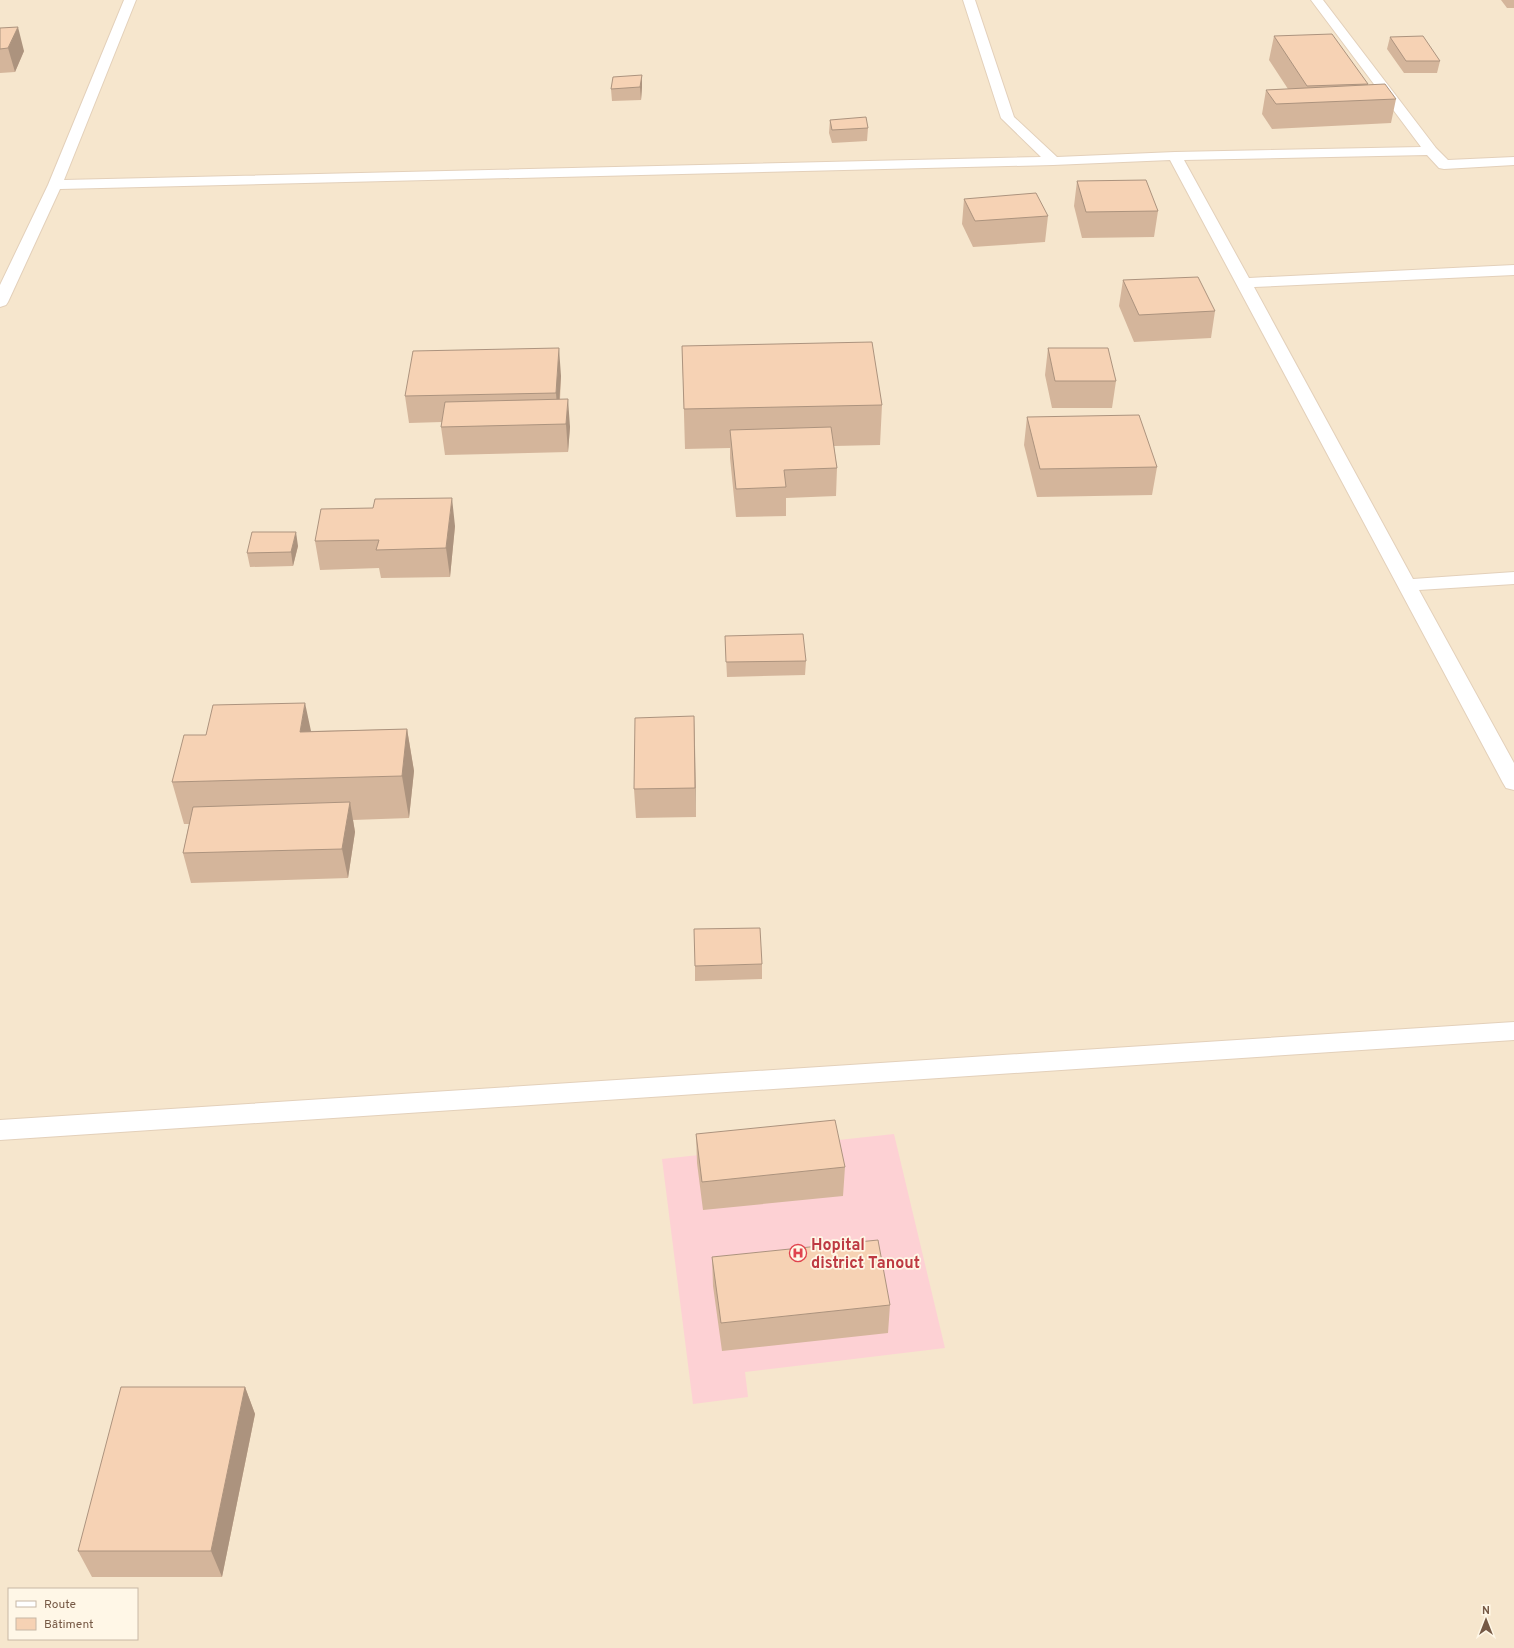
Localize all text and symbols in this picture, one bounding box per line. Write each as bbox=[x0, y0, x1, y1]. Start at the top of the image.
place label: Hopital district Tanout bbox=[811, 1236, 920, 1274]
hospital icon: Hopital district Tanout bbox=[788, 1243, 808, 1263]
legend bbox=[8, 1588, 138, 1640]
text: Route bbox=[44, 1597, 76, 1613]
north arrow bbox=[1466, 1600, 1506, 1640]
text: N bbox=[1482, 1604, 1490, 1618]
text: Bâtiment bbox=[44, 1617, 94, 1633]

